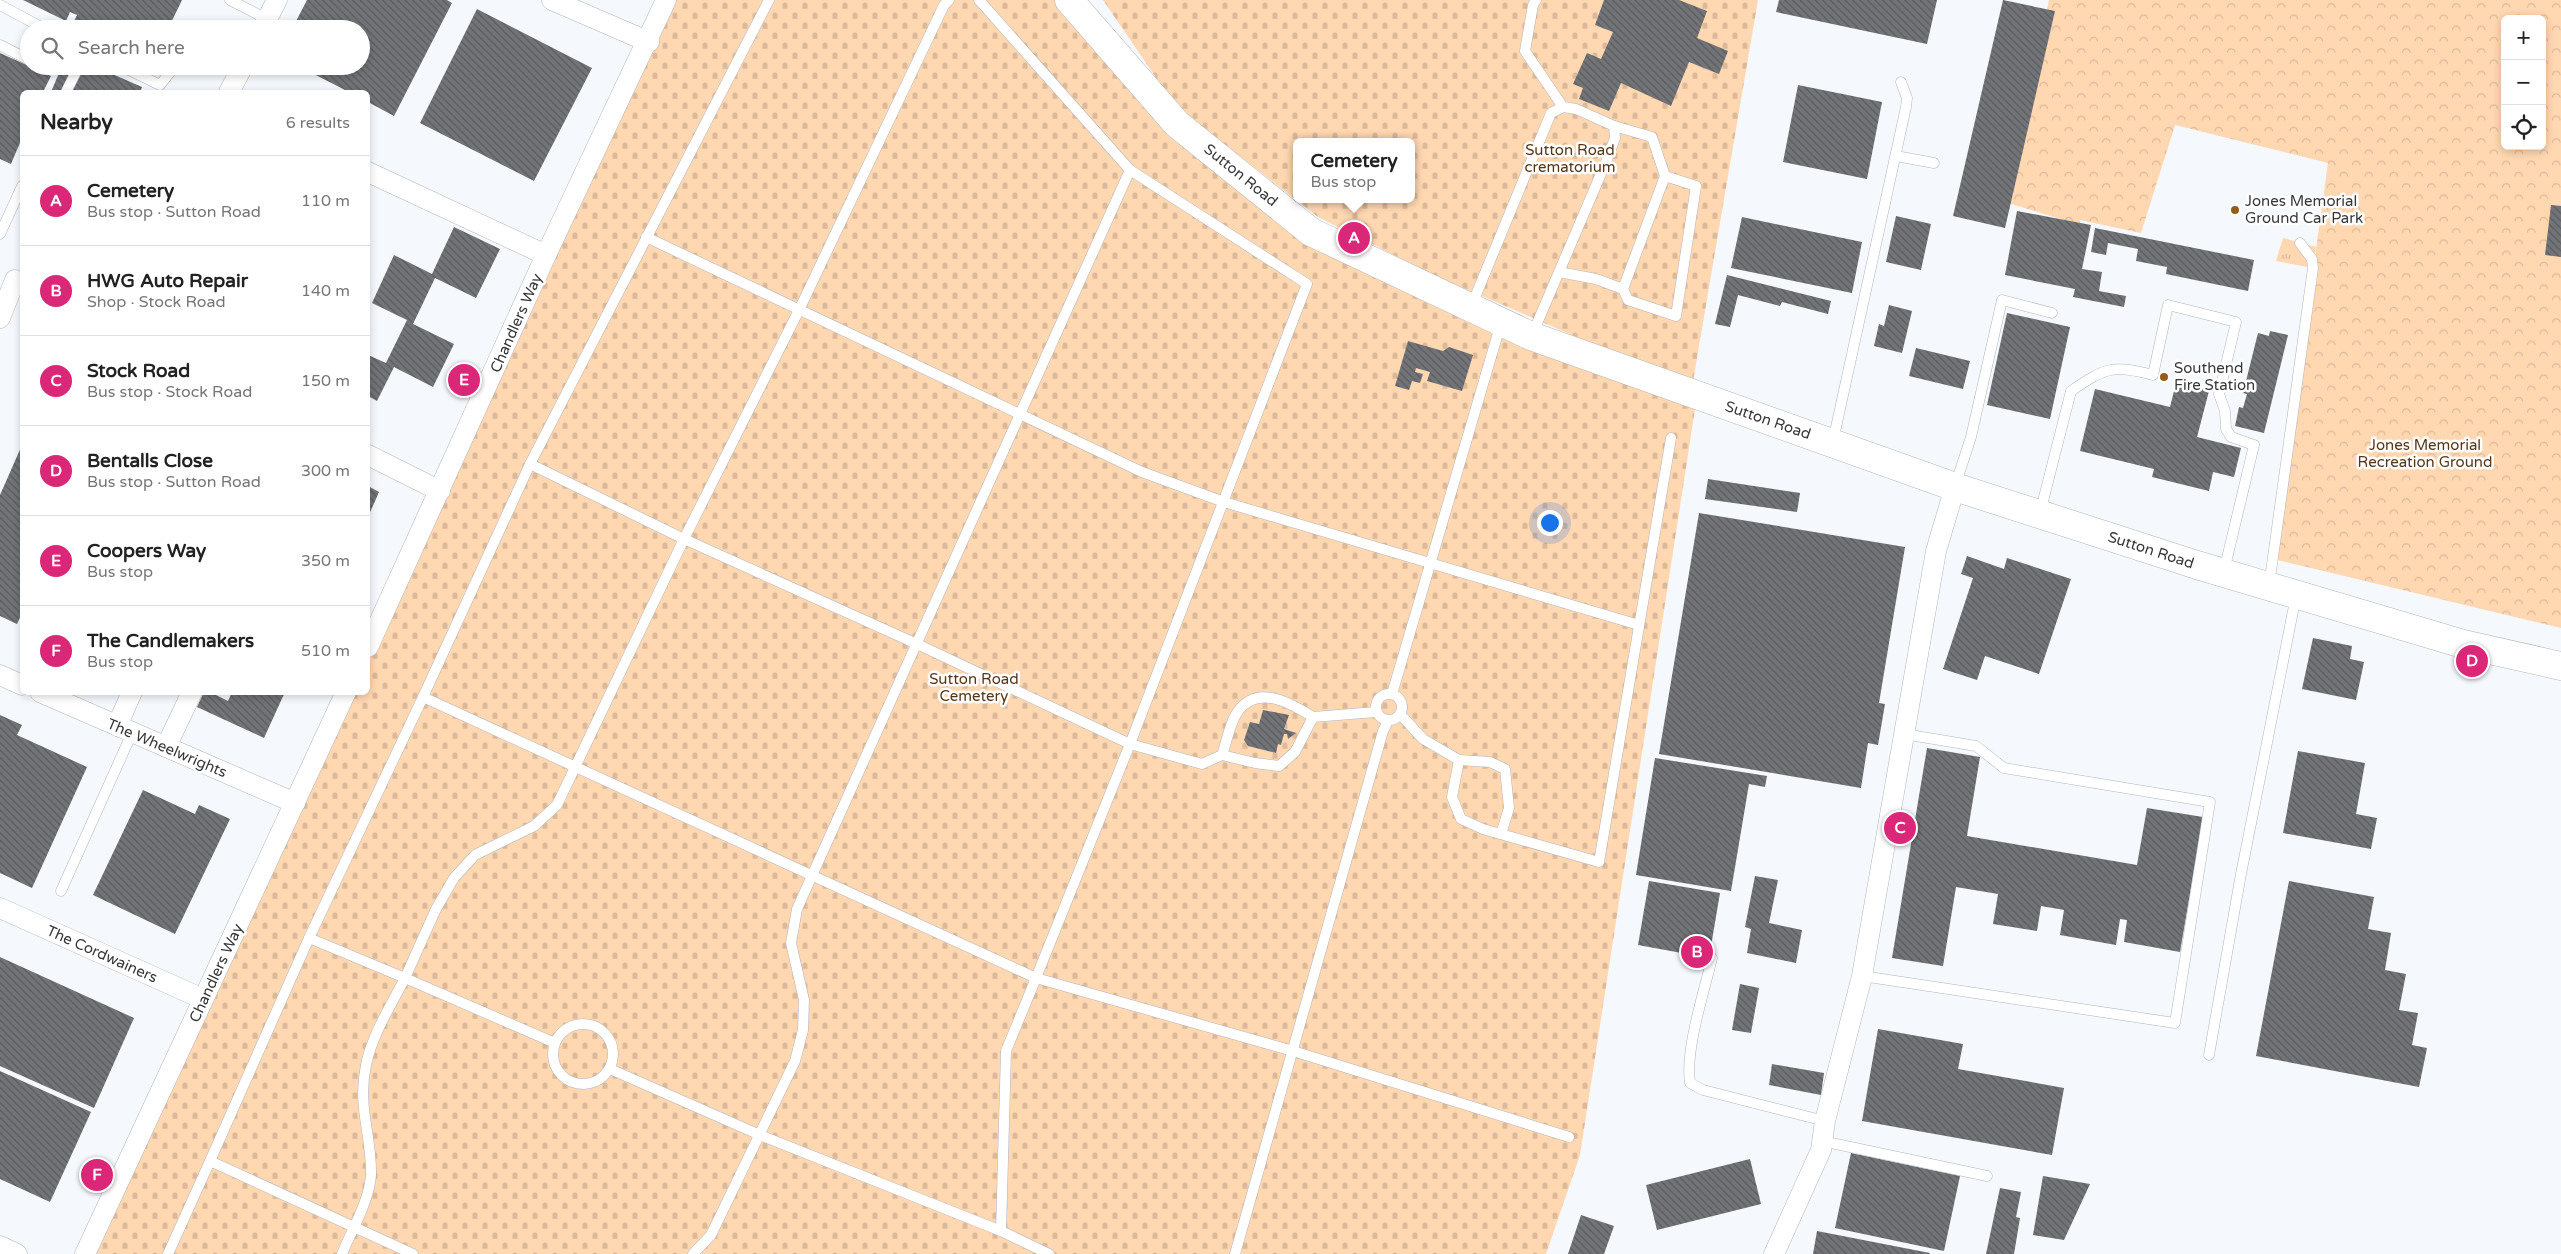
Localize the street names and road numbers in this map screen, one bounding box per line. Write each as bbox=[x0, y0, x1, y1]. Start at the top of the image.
street label: Sutton Road bbox=[1201, 140, 1281, 210]
street label: Chandlers Way bbox=[486, 271, 546, 375]
street label: Sutton Road bbox=[1723, 397, 1813, 443]
street label: Sutton Road bbox=[2106, 528, 2196, 572]
street label: The Wheelwrights bbox=[104, 715, 230, 781]
street label: The Cordwainers bbox=[44, 921, 160, 987]
street label: Chandlers Way bbox=[185, 921, 247, 1025]

